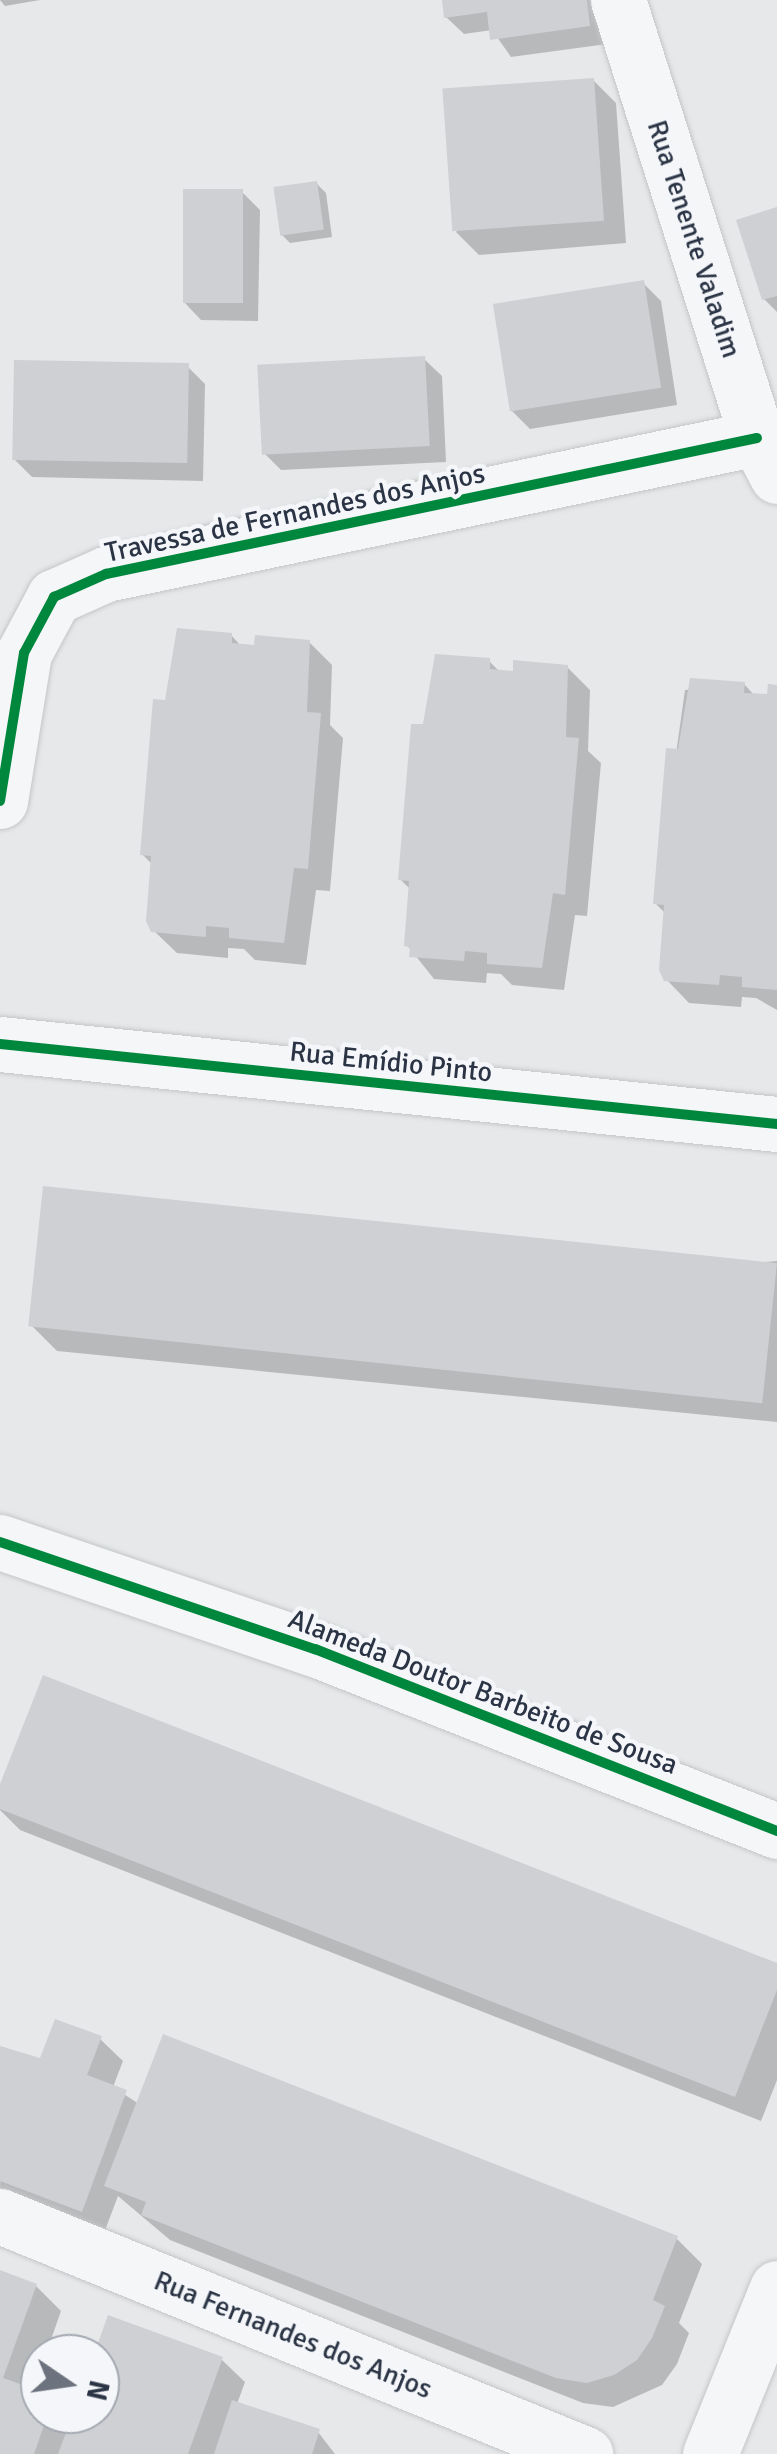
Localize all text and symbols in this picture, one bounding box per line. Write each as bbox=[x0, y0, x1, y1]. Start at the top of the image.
street label: Rua Tenente Valadim bbox=[640, 116, 748, 362]
street label: Travessa de Fernandes dos Anjos bbox=[102, 456, 488, 570]
street label: Rua Emídio Pinto bbox=[288, 1035, 494, 1089]
street label: Alameda Doutor Barbeito de Sousa bbox=[284, 1602, 682, 1782]
street label: Rua Fernandes dos Anjos bbox=[149, 2264, 437, 2406]
north arrow bbox=[20, 2334, 120, 2434]
text: N bbox=[79, 2377, 116, 2404]

